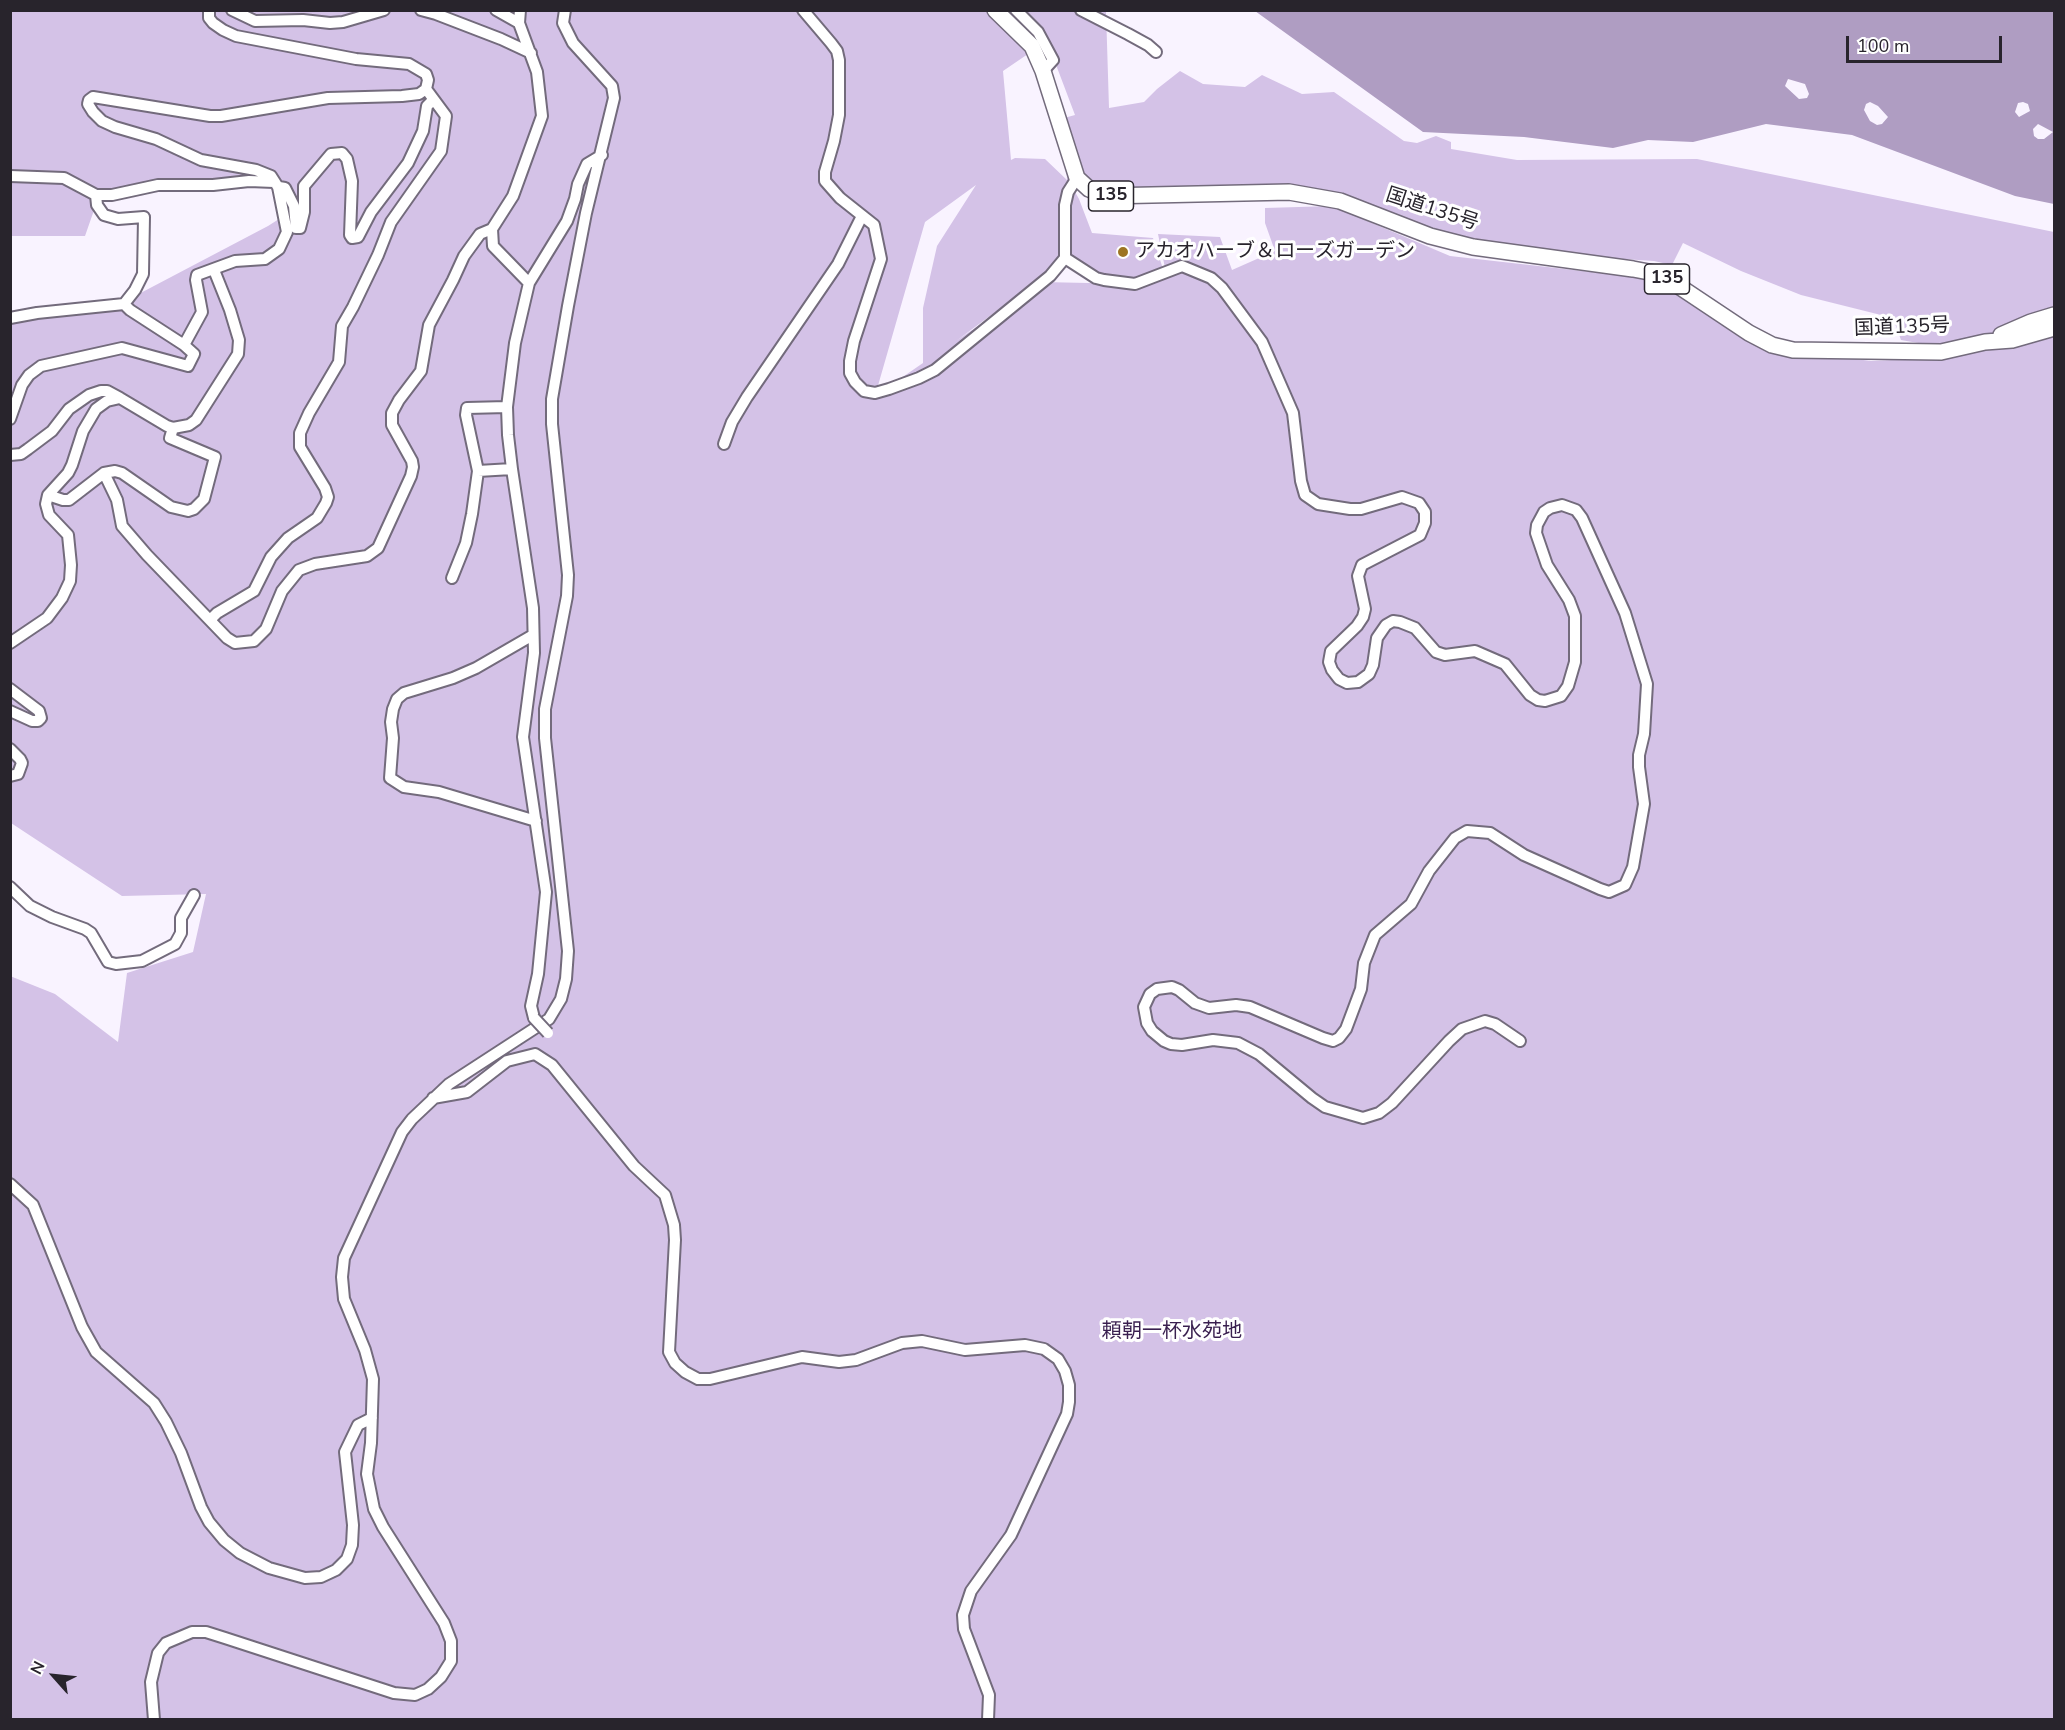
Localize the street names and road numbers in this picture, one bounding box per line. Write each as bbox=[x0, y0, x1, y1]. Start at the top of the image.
road number: 135 bbox=[1088, 181, 1134, 211]
street label: 国道135号 bbox=[1383, 184, 1481, 236]
road number: 135 bbox=[1644, 264, 1690, 294]
street label: 国道135号 bbox=[1854, 314, 1950, 342]

